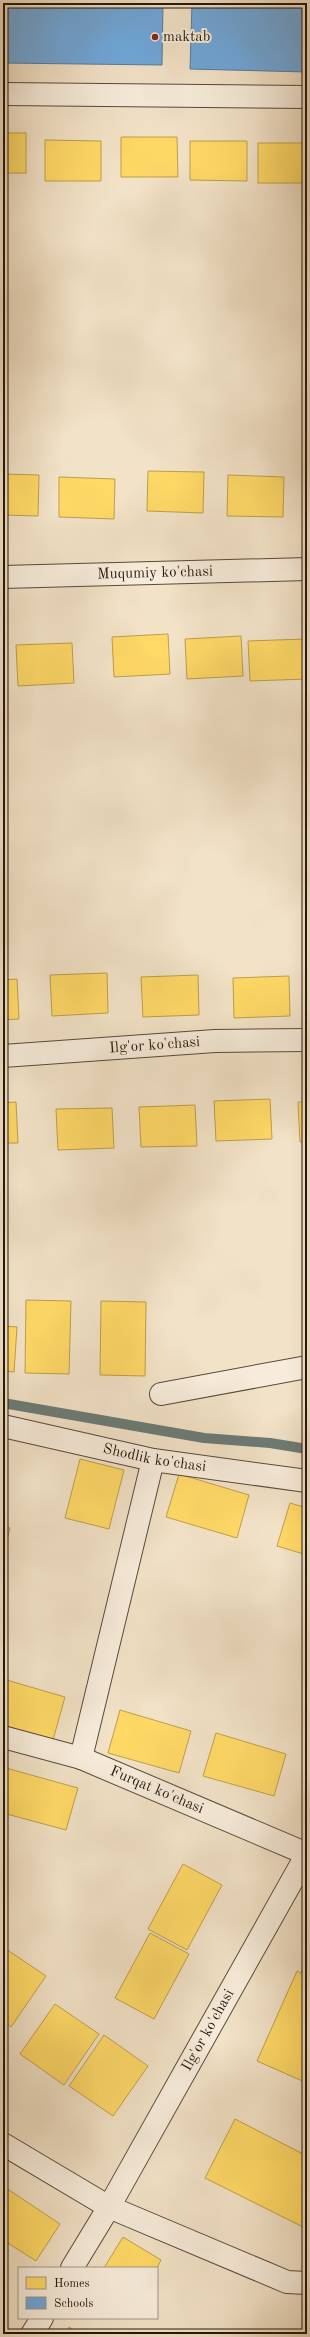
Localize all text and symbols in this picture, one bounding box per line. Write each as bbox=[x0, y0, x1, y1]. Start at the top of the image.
place label: maktab bbox=[163, 30, 210, 45]
marker: maktab bbox=[150, 32, 160, 42]
street label: Muqumiy ko'chasi bbox=[97, 564, 213, 582]
street label: Ilg'or ko'chasi bbox=[109, 1035, 201, 1056]
street label: Shodlik ko'chasi bbox=[102, 1441, 207, 1475]
street label: Furqat ko'chasi bbox=[108, 1764, 206, 1817]
street label: Ilg'or ko'chasi bbox=[179, 1987, 237, 2074]
legend bbox=[18, 2267, 158, 2319]
text: Homes bbox=[54, 2278, 90, 2290]
text: Schools bbox=[54, 2298, 94, 2310]

